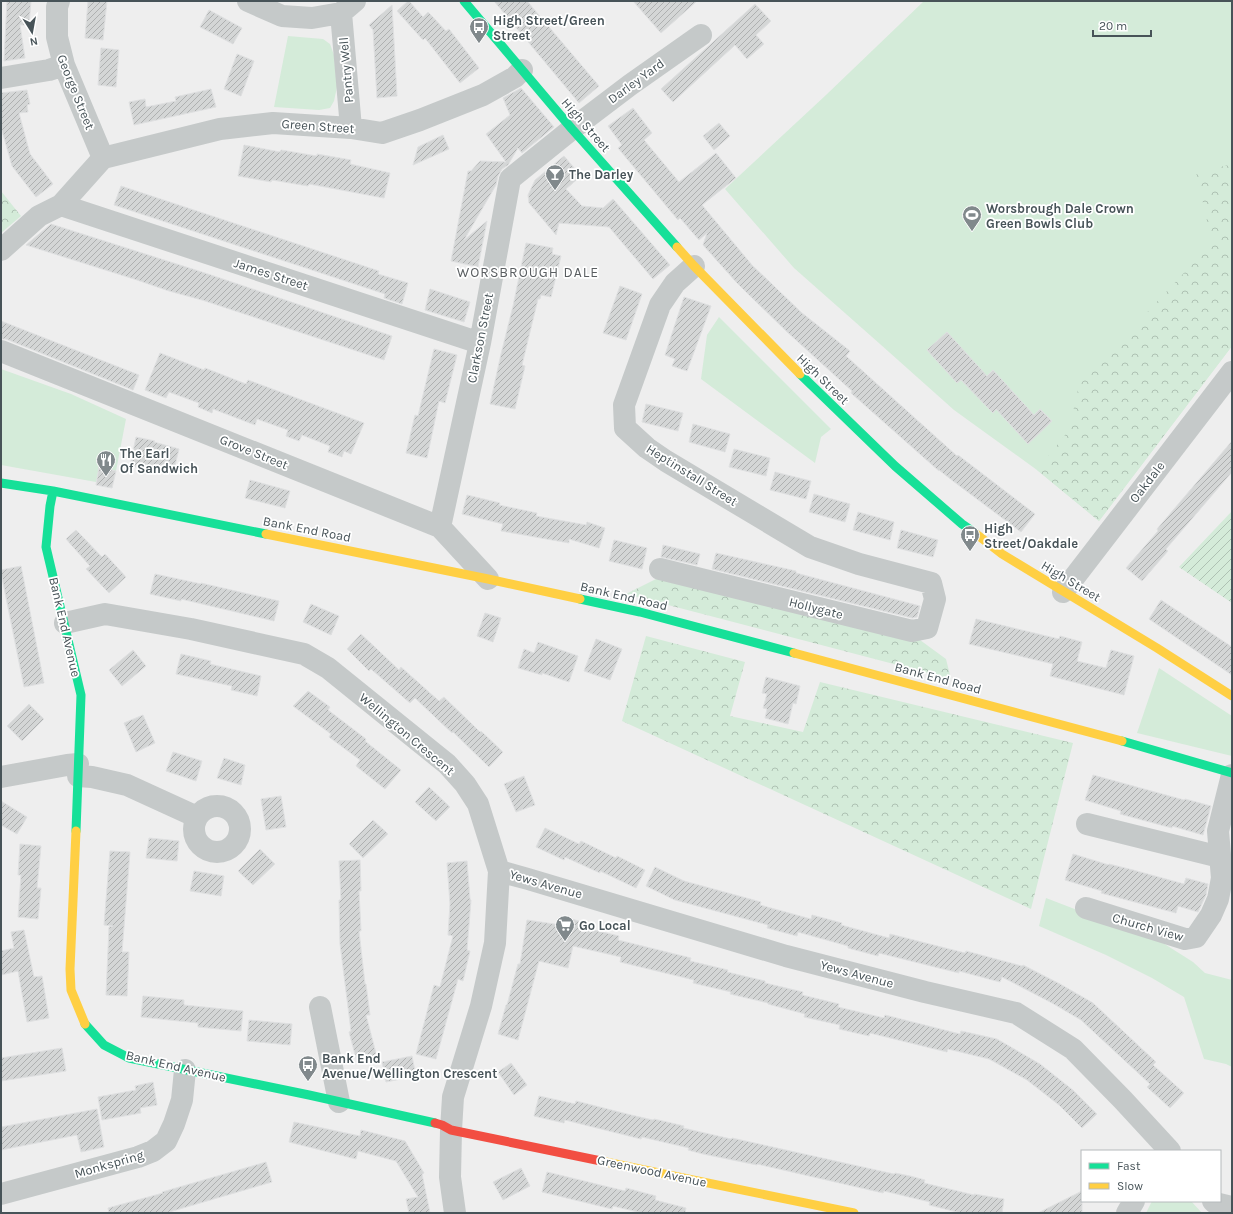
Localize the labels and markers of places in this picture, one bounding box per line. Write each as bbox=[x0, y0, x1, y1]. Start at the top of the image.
place label: High Street/Green Street bbox=[493, 13, 605, 43]
bus stop icon: High Street/Green Street bbox=[468, 16, 490, 44]
bar icon: The Darley bbox=[544, 163, 566, 191]
place label: The Darley bbox=[569, 167, 634, 182]
place label: Worsbrough Dale Crown Green Bowls Club bbox=[986, 201, 1134, 231]
sports icon: Worsbrough Dale Crown Green Bowls Club bbox=[961, 204, 983, 232]
place label: The Earl Of Sandwich bbox=[120, 446, 198, 476]
restaurant icon: The Earl Of Sandwich bbox=[95, 449, 117, 477]
place label: High Street/Oakdale bbox=[984, 521, 1078, 551]
bus stop icon: High Street/Oakdale bbox=[959, 524, 981, 552]
supermarket icon: Go Local bbox=[554, 914, 576, 942]
place label: Go Local bbox=[579, 918, 631, 933]
place label: Bank End Avenue/Wellington Crescent bbox=[322, 1051, 497, 1081]
bus stop icon: Bank End Avenue/Wellington Crescent bbox=[297, 1054, 319, 1082]

